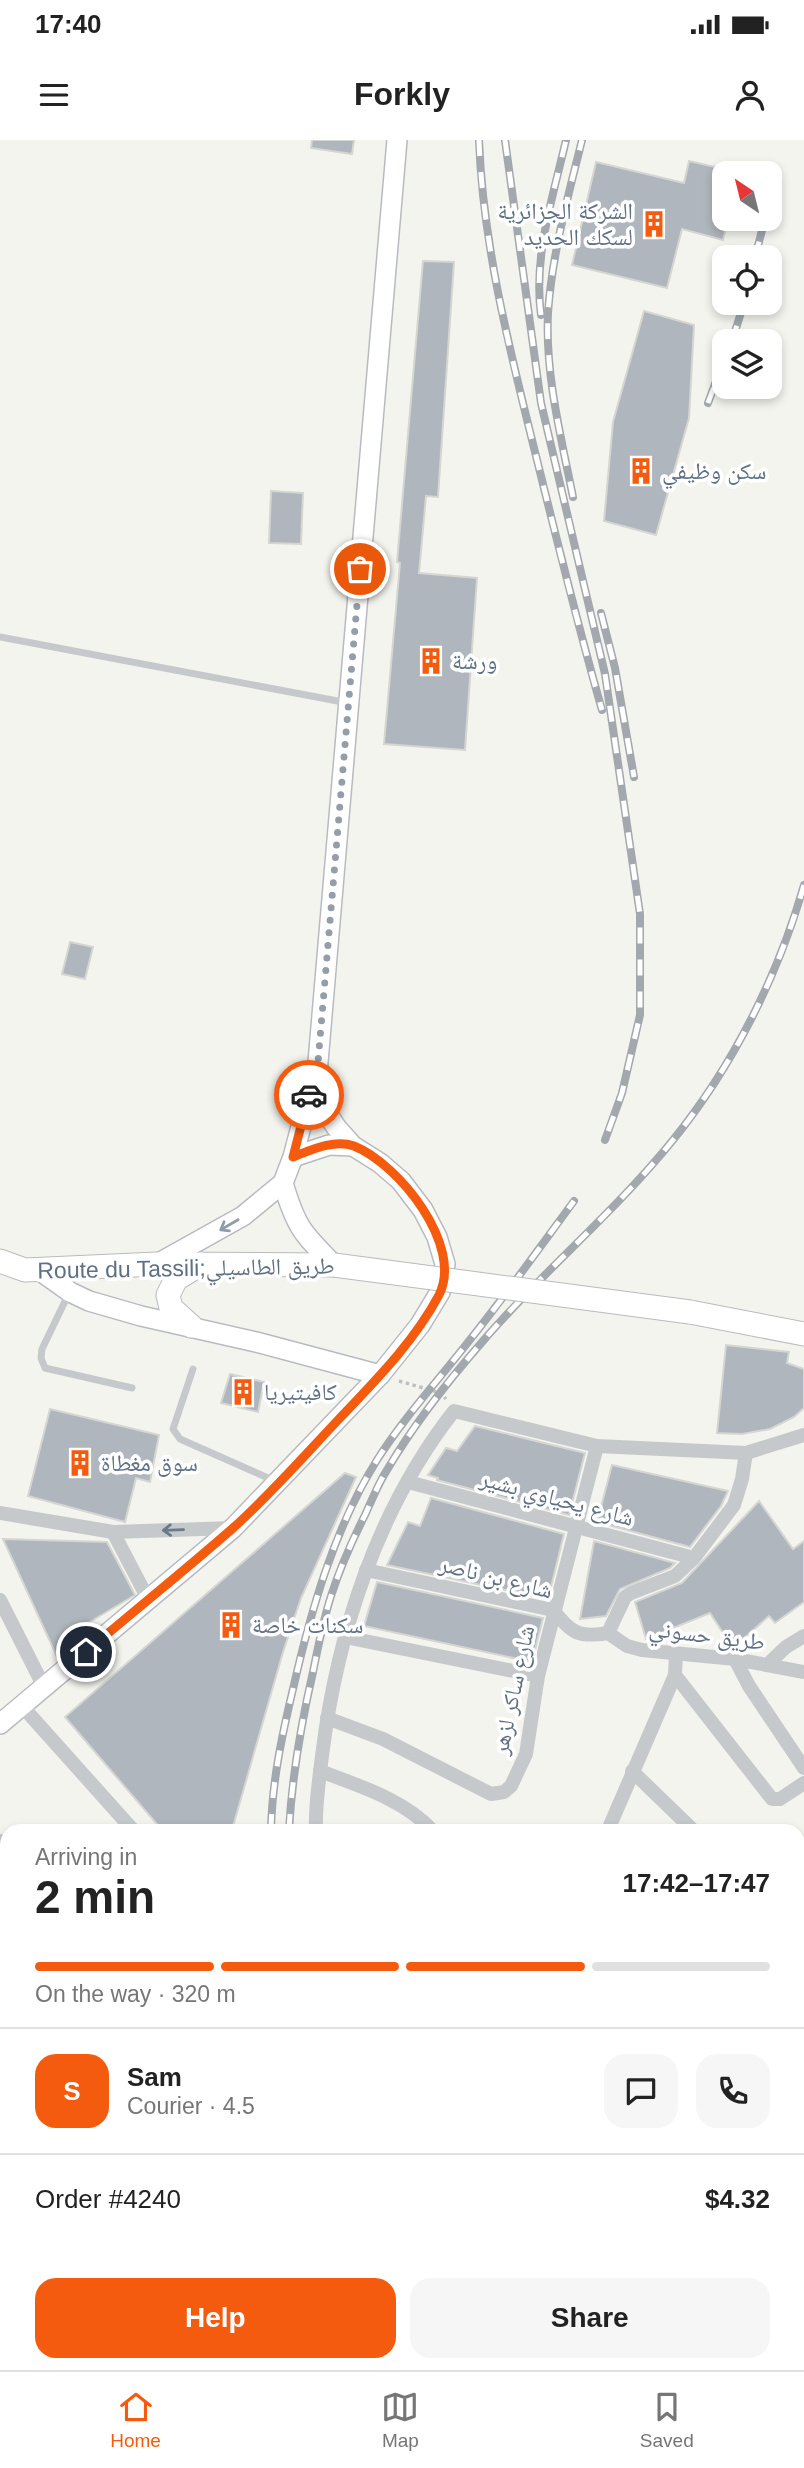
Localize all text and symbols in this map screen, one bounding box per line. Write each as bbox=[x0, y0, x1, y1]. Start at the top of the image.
text: 17:40 bbox=[35, 9, 102, 39]
icon: menu bbox=[35, 76, 73, 114]
text: Forkly bbox=[354, 76, 450, 112]
icon: person bbox=[731, 76, 769, 114]
north arrow bbox=[712, 161, 782, 231]
map controls bbox=[712, 161, 782, 399]
place label: الشركة الجزائرية لسكك الحديد bbox=[497, 198, 633, 250]
building icon: الشركة الجزائرية لسكك الحديد bbox=[639, 209, 669, 239]
button: locate bbox=[712, 245, 782, 315]
button: layers bbox=[712, 329, 782, 399]
building icon: سكن وظيفي bbox=[626, 456, 656, 486]
place label: سكن وظيفي bbox=[662, 458, 766, 490]
pin bbox=[330, 539, 390, 599]
icon: bag bbox=[341, 550, 379, 588]
building icon: ورشة bbox=[416, 646, 446, 676]
place label: ورشة bbox=[452, 648, 497, 674]
courier bbox=[274, 1060, 344, 1130]
icon: car bbox=[290, 1076, 328, 1114]
one-way arrow bbox=[219, 1219, 240, 1232]
street label: Route du Tassili;طريق الطاسيلي bbox=[37, 1252, 335, 1289]
building icon: كافيتيريا bbox=[228, 1377, 258, 1407]
place label: كافيتيريا bbox=[264, 1379, 337, 1405]
building icon: سوق مغطاة bbox=[65, 1448, 95, 1478]
place label: سوق مغطاة bbox=[101, 1450, 198, 1477]
street label: شارع يحياوي بشير bbox=[475, 1465, 637, 1537]
one-way arrow bbox=[162, 1523, 185, 1536]
street label: شارع بن ناصر bbox=[435, 1550, 555, 1606]
building icon: سكنات خاصة bbox=[216, 1610, 246, 1640]
place label: سكنات خاصة bbox=[252, 1612, 363, 1638]
street label: طريق حسوني bbox=[647, 1615, 766, 1661]
pin bbox=[56, 1622, 116, 1682]
street label: شارع ساكر لزهر bbox=[486, 1623, 541, 1758]
icon: home bbox=[67, 1633, 105, 1671]
text: Arriving in bbox=[35, 1844, 137, 1870]
text: 17:42–17:47 bbox=[623, 1868, 770, 1898]
text: 2 min bbox=[35, 1871, 155, 1923]
text: On the way · 320 m bbox=[35, 1981, 236, 2007]
button: chat bbox=[604, 2054, 678, 2128]
button: phone bbox=[696, 2054, 770, 2128]
text: Sam bbox=[127, 2062, 182, 2092]
text: S bbox=[63, 2076, 81, 2106]
text: Courier · 4.5 bbox=[127, 2093, 255, 2119]
text: Order #4240 bbox=[35, 2184, 181, 2214]
text: $4.32 bbox=[705, 2184, 770, 2214]
button: Help bbox=[35, 2278, 396, 2358]
button: Share bbox=[410, 2278, 770, 2358]
tab: Home bbox=[110, 2388, 161, 2452]
tab: Map bbox=[381, 2388, 419, 2452]
tab: Saved bbox=[640, 2388, 694, 2452]

